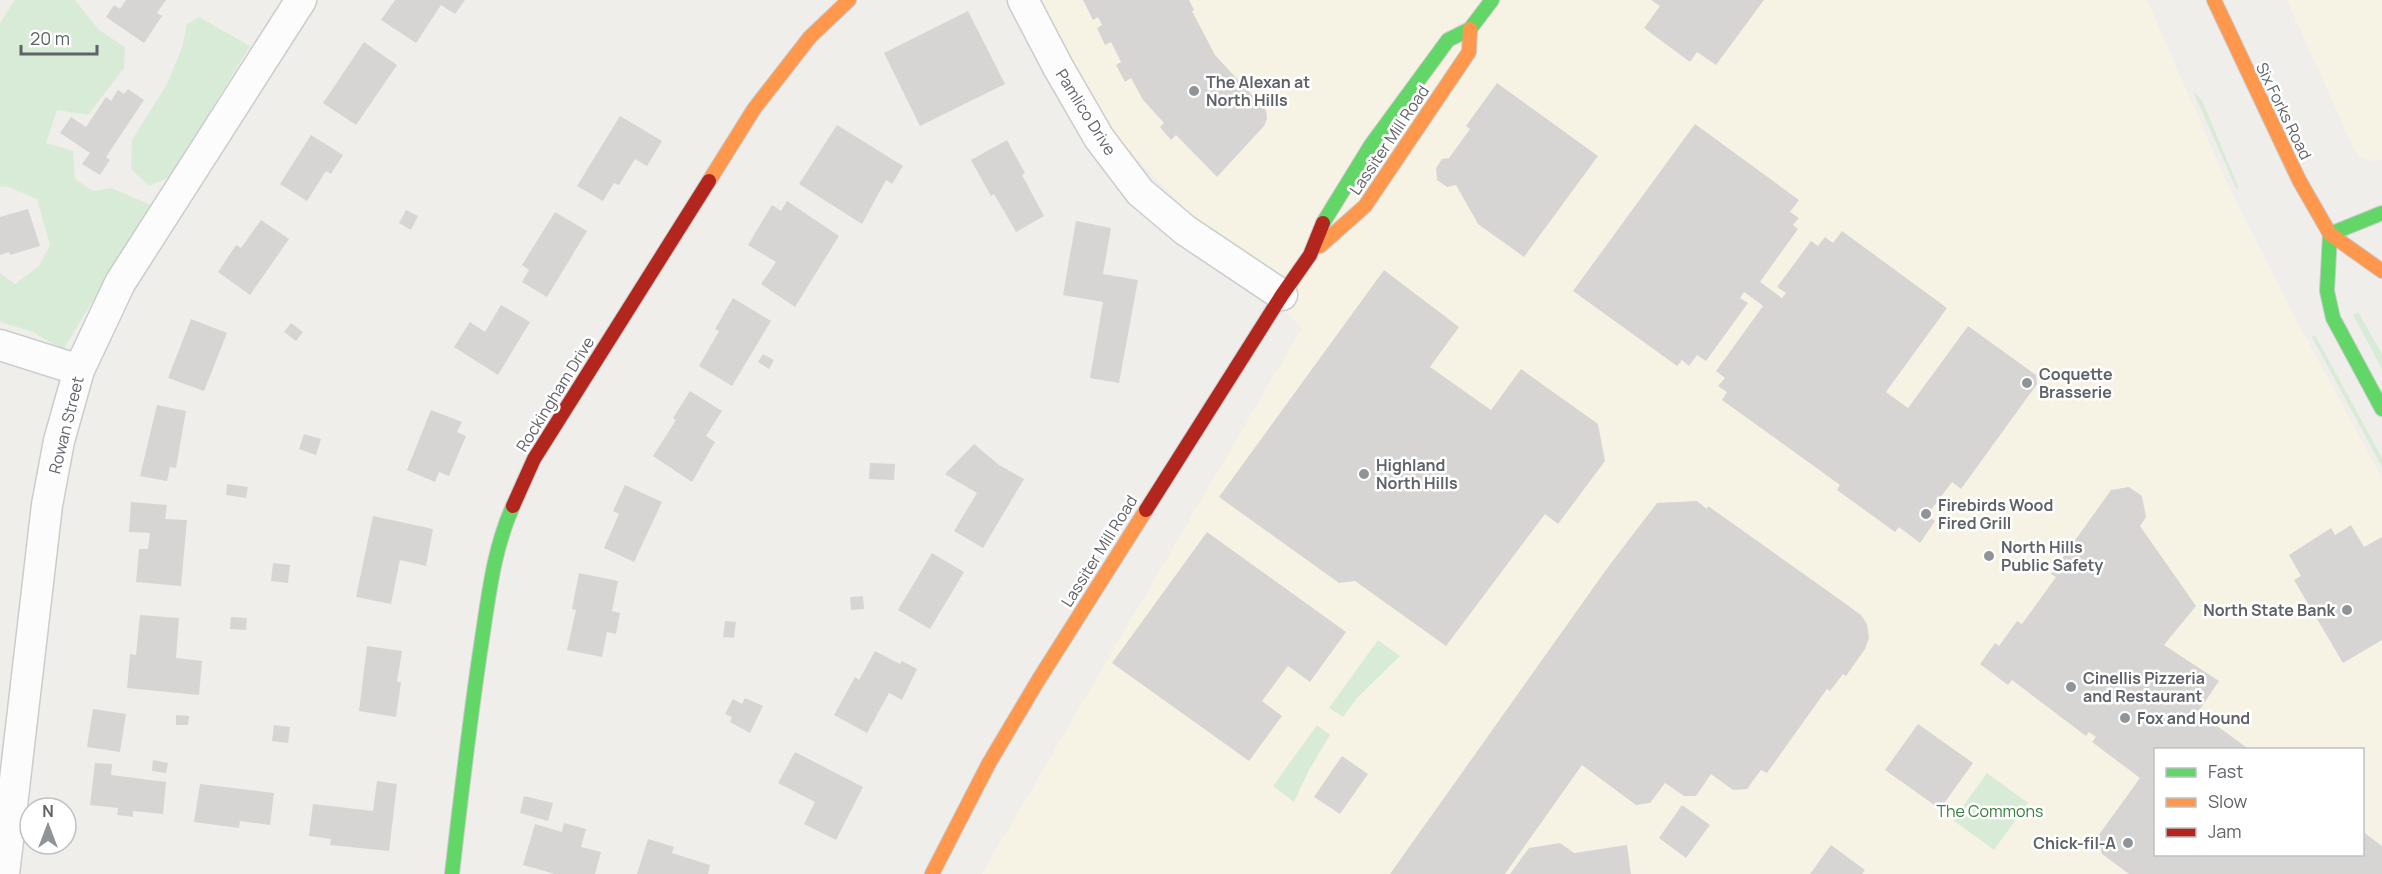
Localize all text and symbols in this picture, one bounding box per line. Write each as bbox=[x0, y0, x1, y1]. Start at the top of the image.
scale bar bbox=[21, 18, 98, 56]
text: 20 m bbox=[30, 26, 70, 50]
street label: Six Forks Road bbox=[2251, 59, 2317, 163]
street label: Pamlico Drive bbox=[1051, 65, 1121, 159]
place label: The Alexan at North Hills bbox=[1206, 71, 1310, 111]
street label: Lassiter Mill Road bbox=[1344, 81, 1434, 199]
marker: The Alexan at North Hills bbox=[1187, 84, 1201, 98]
street label: Rockingham Drive bbox=[511, 332, 599, 456]
place label: Coquette Brasserie bbox=[2039, 363, 2113, 403]
street label: Rowan Street bbox=[43, 374, 89, 476]
marker: Coquette Brasserie bbox=[2020, 376, 2034, 390]
place label: Highland North Hills bbox=[1376, 454, 1458, 494]
marker: Highland North Hills bbox=[1357, 467, 1371, 481]
street label: Lassiter Mill Road bbox=[1056, 491, 1142, 611]
place label: Firebirds Wood Fired Grill bbox=[1938, 494, 2053, 534]
marker: Firebirds Wood Fired Grill bbox=[1919, 507, 1933, 521]
place label: North Hills Public Safety bbox=[2001, 536, 2103, 576]
marker: North Hills Public Safety bbox=[1982, 549, 1996, 563]
place label: North State Bank bbox=[2203, 599, 2335, 621]
marker: North State Bank bbox=[2340, 603, 2354, 617]
place label: Cinellis Pizzeria and Restaurant bbox=[2083, 667, 2205, 707]
marker: Cinellis Pizzeria and Restaurant bbox=[2064, 680, 2078, 694]
place label: Fox and Hound bbox=[2137, 707, 2250, 729]
marker: Fox and Hound bbox=[2118, 711, 2132, 725]
legend bbox=[2154, 748, 2364, 856]
text: Fast bbox=[2208, 759, 2243, 783]
text: Slow bbox=[2208, 789, 2248, 813]
north arrow bbox=[18, 796, 78, 856]
text: N bbox=[42, 800, 54, 822]
park label: The Commons bbox=[1937, 800, 2043, 822]
text: Jam bbox=[2208, 819, 2242, 843]
place label: Chick-fil-A bbox=[2033, 832, 2116, 854]
marker: Chick-fil-A bbox=[2121, 836, 2135, 850]

